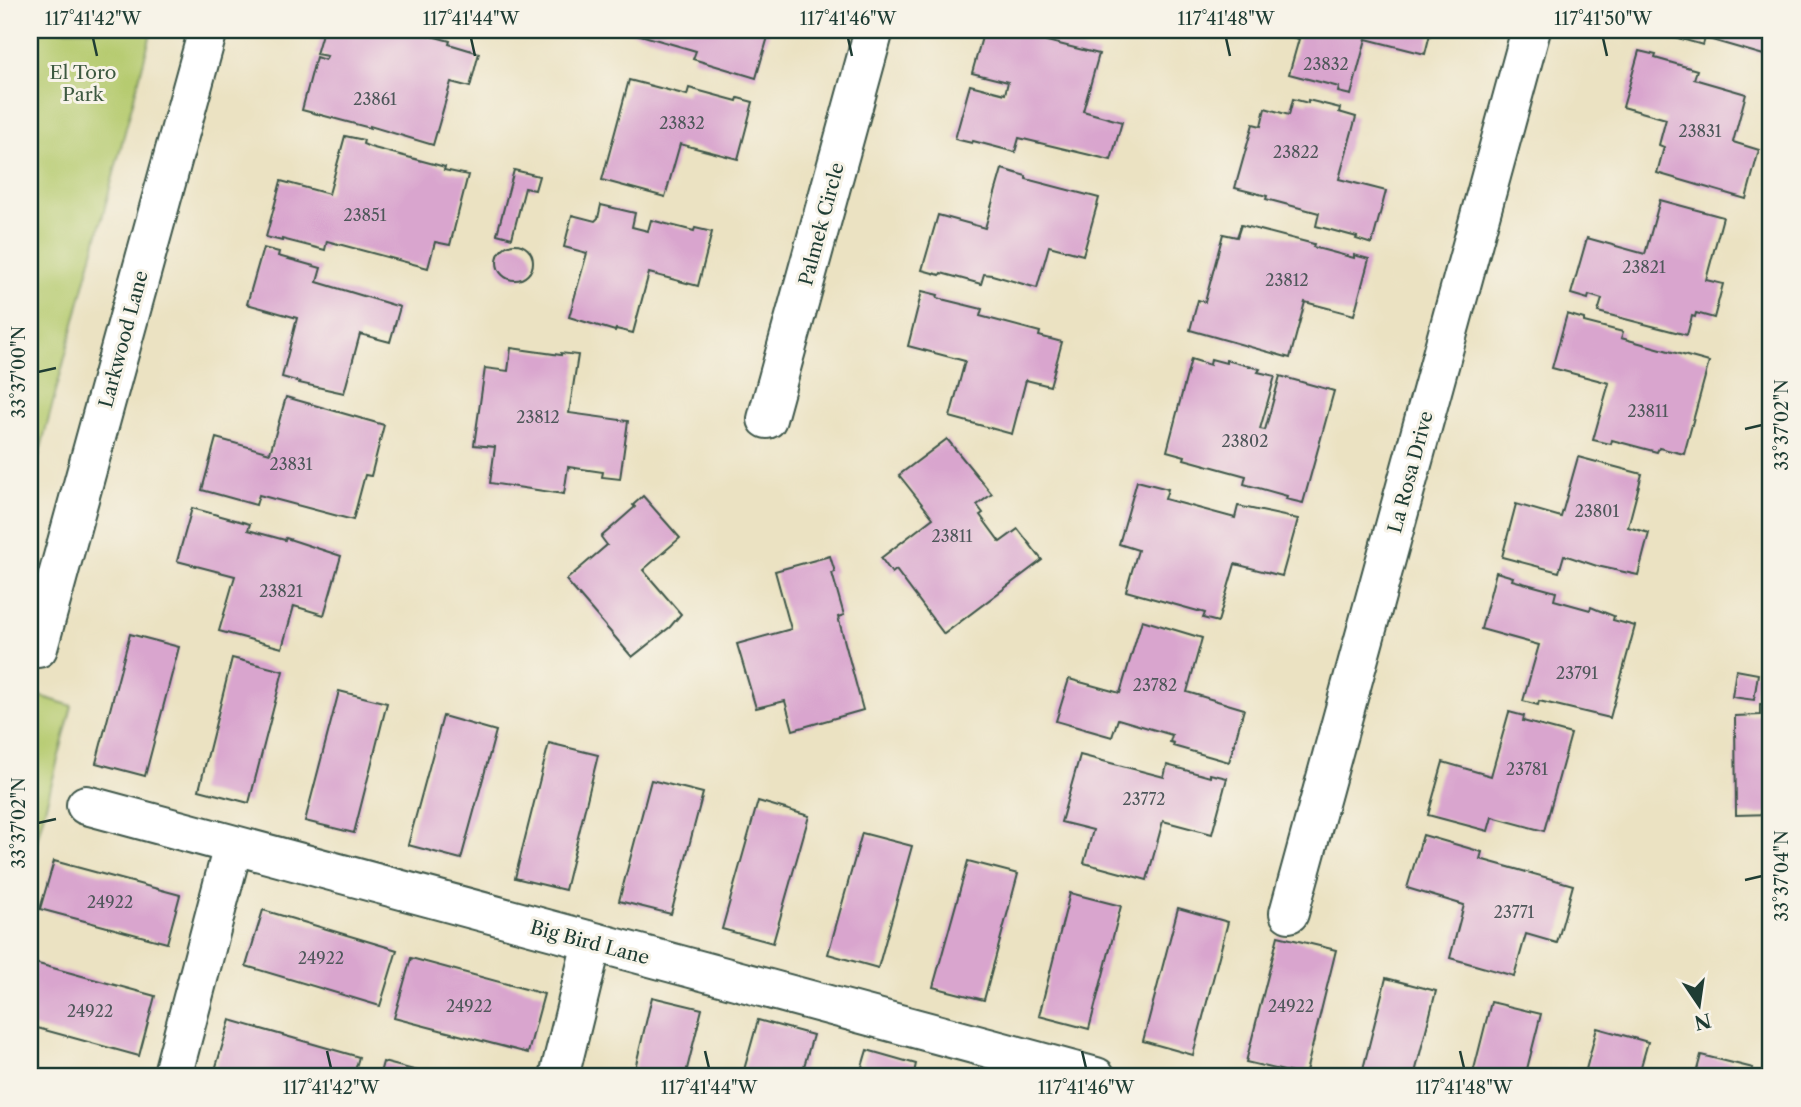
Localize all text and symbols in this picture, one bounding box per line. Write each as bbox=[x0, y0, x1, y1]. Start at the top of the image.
text: 117°41'42"W bbox=[45, 8, 143, 30]
text: 117°41'44"W bbox=[423, 8, 521, 30]
text: 117°41'46"W bbox=[800, 8, 898, 30]
text: 117°41'48"W bbox=[1178, 8, 1276, 30]
text: 117°41'50"W bbox=[1554, 8, 1653, 30]
house number: 23832 bbox=[1303, 54, 1349, 74]
park label: El Toro Park bbox=[50, 61, 116, 106]
house number: 23861 bbox=[353, 89, 397, 109]
house number: 23832 bbox=[659, 113, 705, 133]
house number: 23831 bbox=[1678, 121, 1722, 141]
house number: 23822 bbox=[1273, 142, 1319, 162]
street label: Palmek Circle bbox=[794, 160, 849, 288]
house number: 23851 bbox=[344, 205, 387, 225]
house number: 23821 bbox=[1622, 257, 1666, 277]
street label: Larkwood Lane bbox=[94, 268, 153, 410]
house number: 23812 bbox=[1265, 270, 1309, 290]
text: 33°37'00"N bbox=[8, 325, 30, 418]
text: 33°37'02"N bbox=[1771, 379, 1793, 471]
house number: 23811 bbox=[1628, 401, 1669, 421]
house number: 23812 bbox=[516, 407, 560, 427]
street label: La Rosa Drive bbox=[1383, 409, 1438, 536]
house number: 23802 bbox=[1222, 431, 1268, 451]
house number: 23831 bbox=[269, 454, 313, 474]
house number: 23801 bbox=[1575, 501, 1619, 521]
house number: 23811 bbox=[932, 526, 973, 546]
house number: 23821 bbox=[259, 581, 303, 601]
house number: 23791 bbox=[1556, 663, 1598, 683]
house number: 23782 bbox=[1133, 675, 1177, 695]
house number: 23781 bbox=[1506, 759, 1548, 779]
text: 33°37'02"N bbox=[8, 777, 30, 869]
house number: 23772 bbox=[1123, 789, 1165, 809]
text: 33°37'04"N bbox=[1771, 830, 1793, 922]
house number: 24922 bbox=[87, 892, 133, 912]
house number: 23771 bbox=[1494, 902, 1535, 922]
street label: Big Bird Lane bbox=[528, 916, 652, 969]
house number: 24922 bbox=[298, 948, 344, 968]
north arrow bbox=[1664, 970, 1734, 1040]
house number: 24922 bbox=[446, 996, 492, 1016]
house number: 24922 bbox=[1268, 996, 1314, 1016]
house number: 24922 bbox=[67, 1001, 113, 1021]
text: N bbox=[1692, 1008, 1713, 1034]
text: 117°41'42"W bbox=[283, 1077, 381, 1099]
text: 117°41'44"W bbox=[661, 1077, 759, 1099]
text: 117°41'46"W bbox=[1038, 1077, 1136, 1099]
text: 117°41'48"W bbox=[1416, 1077, 1514, 1099]

